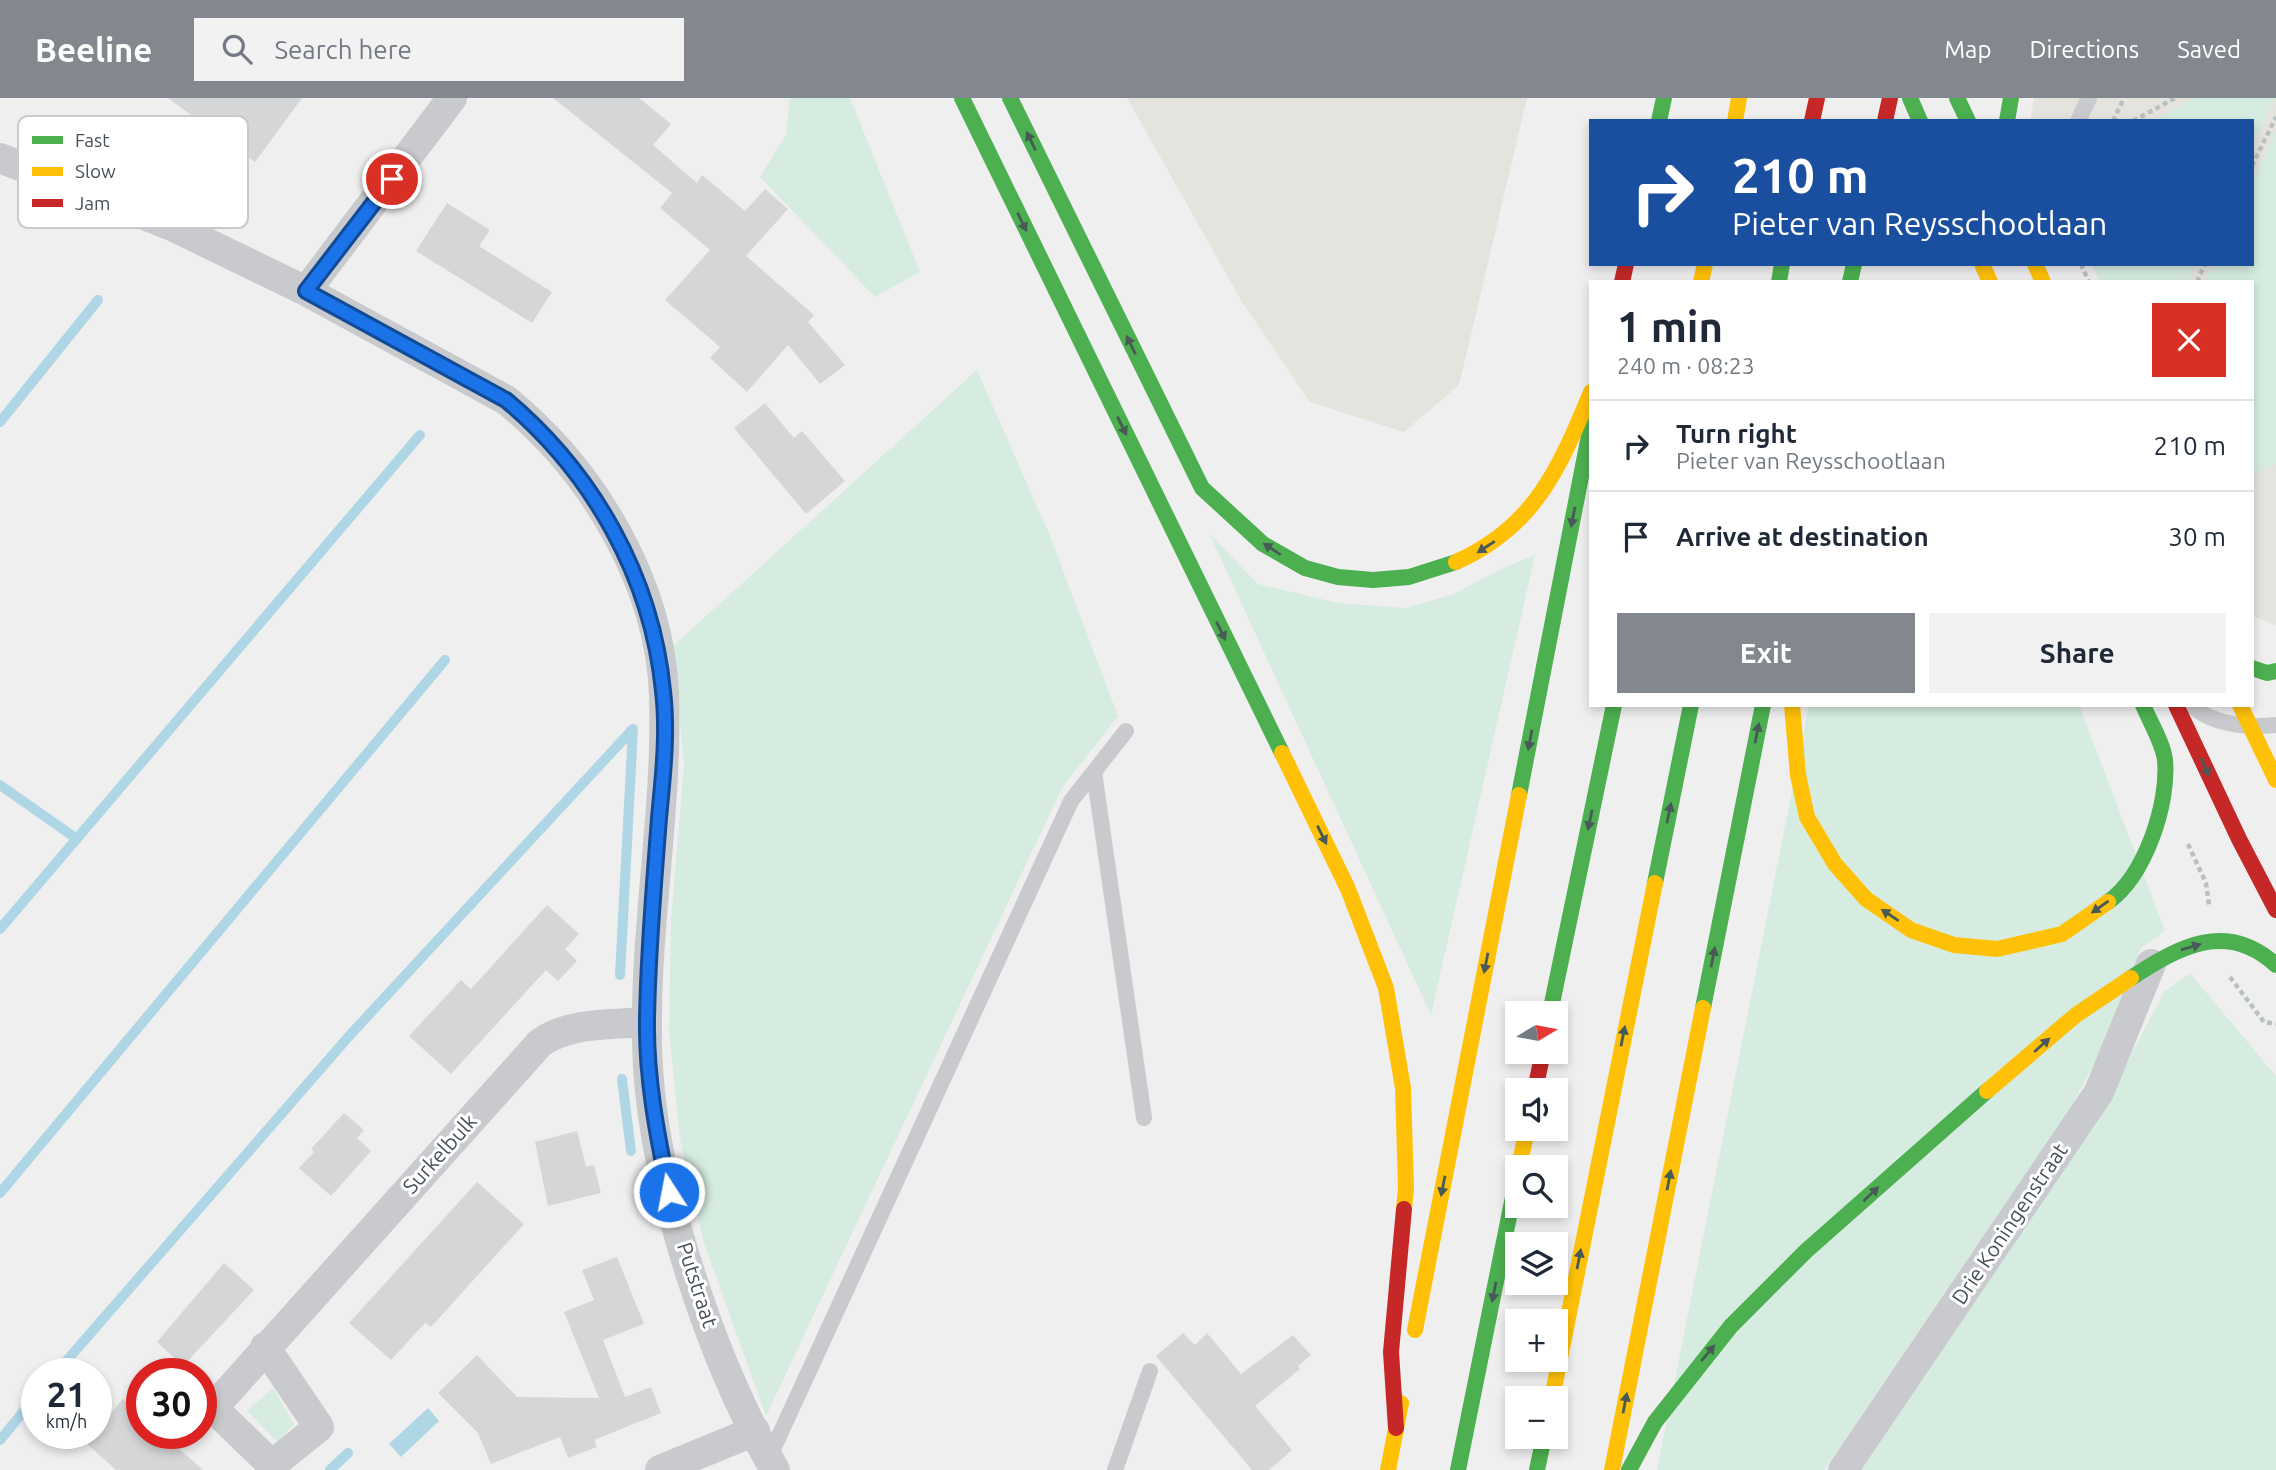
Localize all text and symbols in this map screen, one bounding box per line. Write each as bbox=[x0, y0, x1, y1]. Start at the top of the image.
search box bbox=[194, 18, 684, 81]
icon: search bbox=[218, 30, 256, 68]
text: Beeline bbox=[35, 31, 152, 68]
text: Search here bbox=[274, 35, 412, 64]
text: Map bbox=[1944, 36, 1991, 63]
text: Directions bbox=[2029, 36, 2139, 63]
text: Saved bbox=[2177, 36, 2241, 63]
legend bbox=[18, 116, 248, 228]
text: Fast bbox=[75, 129, 110, 151]
one-way arrow bbox=[1025, 131, 1037, 151]
icon: right bbox=[1617, 147, 1708, 238]
text: 210 m bbox=[1732, 147, 1869, 202]
pin bbox=[362, 149, 422, 209]
text: Slow bbox=[75, 160, 116, 182]
icon: arrive bbox=[373, 160, 411, 198]
text: Jam bbox=[75, 192, 111, 214]
text: Pieter van Reysschootlaan bbox=[1732, 205, 2107, 241]
one-way arrow bbox=[1017, 212, 1028, 232]
text: 1 min bbox=[1617, 303, 1723, 350]
button: close bbox=[2152, 303, 2226, 377]
one-way arrow bbox=[1126, 335, 1137, 355]
text: 240 m · 08:23 bbox=[1617, 353, 1755, 378]
one-way arrow bbox=[1116, 416, 1127, 436]
text: Turn right bbox=[1676, 419, 1797, 448]
icon: right bbox=[1617, 427, 1655, 465]
text: 210 m bbox=[2154, 431, 2226, 460]
text: Pieter van Reysschootlaan bbox=[1676, 448, 1946, 473]
one-way arrow bbox=[1567, 506, 1578, 528]
icon: arrive bbox=[1617, 518, 1655, 556]
text: Arrive at destination bbox=[1676, 522, 1929, 551]
text: 30 m bbox=[2168, 522, 2226, 551]
one-way arrow bbox=[1477, 540, 1496, 553]
one-way arrow bbox=[1262, 542, 1282, 555]
button: Exit bbox=[1617, 613, 1915, 693]
button: Share bbox=[1929, 613, 2226, 693]
one-way arrow bbox=[1216, 621, 1227, 641]
one-way arrow bbox=[1752, 722, 1763, 744]
one-way arrow bbox=[1524, 729, 1535, 751]
one-way arrow bbox=[2199, 757, 2211, 777]
one-way arrow bbox=[1663, 802, 1674, 824]
one-way arrow bbox=[1584, 809, 1595, 831]
one-way arrow bbox=[1316, 825, 1327, 845]
one-way arrow bbox=[2091, 900, 2109, 914]
one-way arrow bbox=[1880, 909, 1900, 922]
one-way arrow bbox=[2181, 941, 2202, 951]
one-way arrow bbox=[1708, 946, 1719, 968]
one-way arrow bbox=[1481, 952, 1492, 974]
north arrow bbox=[1505, 1001, 1568, 1064]
map controls bbox=[1505, 1001, 1568, 1449]
one-way arrow bbox=[1618, 1025, 1629, 1047]
one-way arrow bbox=[2034, 1038, 2051, 1053]
button: sound bbox=[1505, 1078, 1568, 1141]
street label: Surkelbulk bbox=[397, 1108, 481, 1198]
street label: Drie Koningenstraat bbox=[1946, 1138, 2072, 1308]
position arrow bbox=[632, 1155, 706, 1229]
button: search bbox=[1505, 1155, 1568, 1218]
one-way arrow bbox=[1664, 1169, 1675, 1191]
one-way arrow bbox=[1437, 1175, 1448, 1197]
one-way arrow bbox=[1862, 1186, 1880, 1202]
button: layers bbox=[1505, 1232, 1568, 1295]
street label: Putstraat bbox=[673, 1239, 723, 1330]
one-way arrow bbox=[1574, 1248, 1585, 1270]
one-way arrow bbox=[1488, 1281, 1499, 1303]
button: + bbox=[1505, 1309, 1568, 1372]
one-way arrow bbox=[1700, 1344, 1715, 1361]
speed limit sign: 30 bbox=[126, 1358, 217, 1449]
text: 21 bbox=[47, 1374, 86, 1414]
button: − bbox=[1505, 1386, 1568, 1449]
one-way arrow bbox=[1620, 1392, 1631, 1414]
text: km/h bbox=[46, 1411, 87, 1431]

